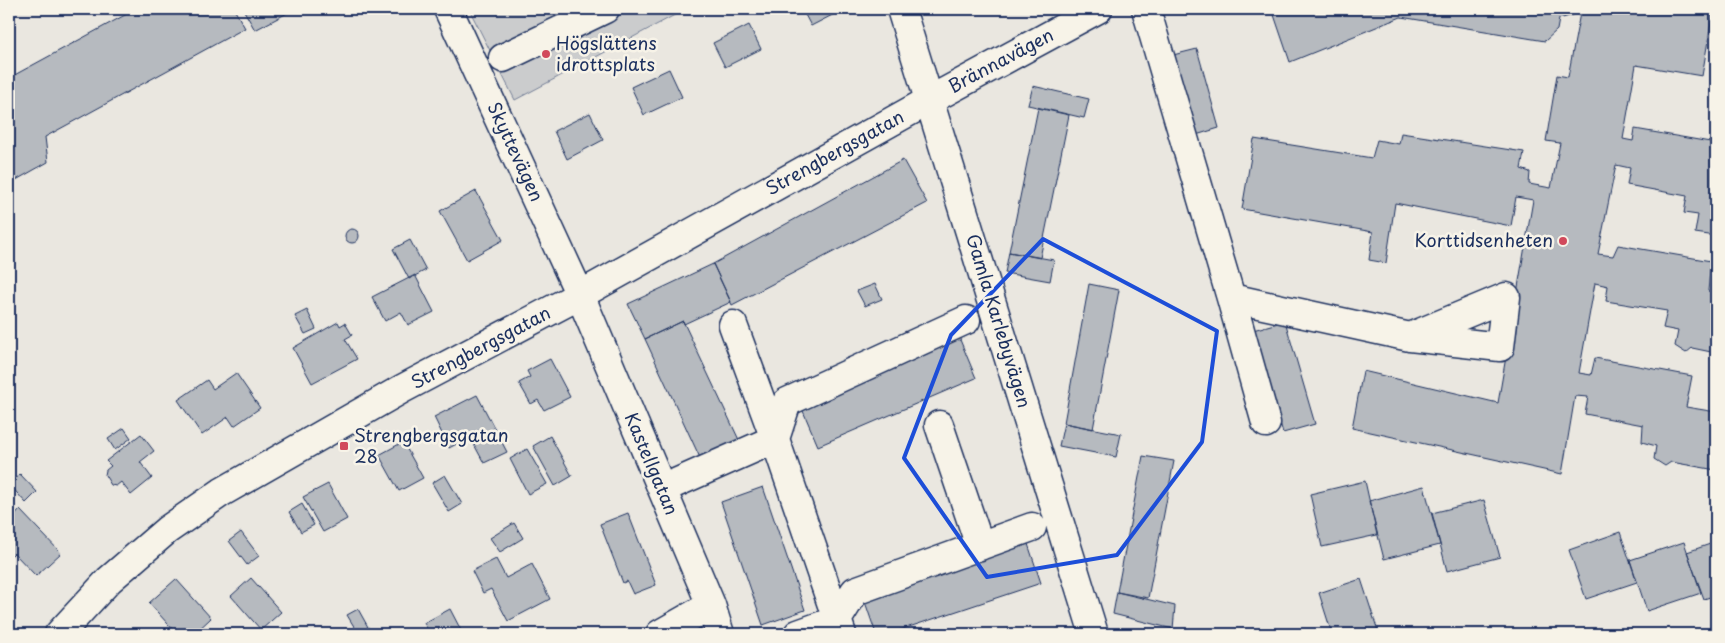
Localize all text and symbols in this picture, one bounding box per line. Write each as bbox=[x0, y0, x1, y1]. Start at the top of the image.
street label: Brännavägen bbox=[943, 21, 1058, 99]
place label: Högslättens idrottsplats bbox=[556, 29, 657, 77]
marker: Högslättens idrottsplats bbox=[540, 48, 552, 60]
street label: Skyttevägen bbox=[482, 97, 551, 206]
street label: Strengbergsgatan bbox=[760, 102, 908, 201]
place label: Korttidsenheten bbox=[1414, 226, 1553, 253]
street label: Gamla Karlebyvägen bbox=[960, 230, 1039, 411]
marker: Korttidsenheten bbox=[1557, 235, 1569, 247]
street label: Strengbergsgatan bbox=[406, 298, 555, 395]
street label: Kastellgatan bbox=[619, 408, 686, 519]
place label: Strengbergsgatan 28 bbox=[354, 421, 509, 469]
marker: Strengbergsgatan 28 bbox=[338, 440, 350, 452]

